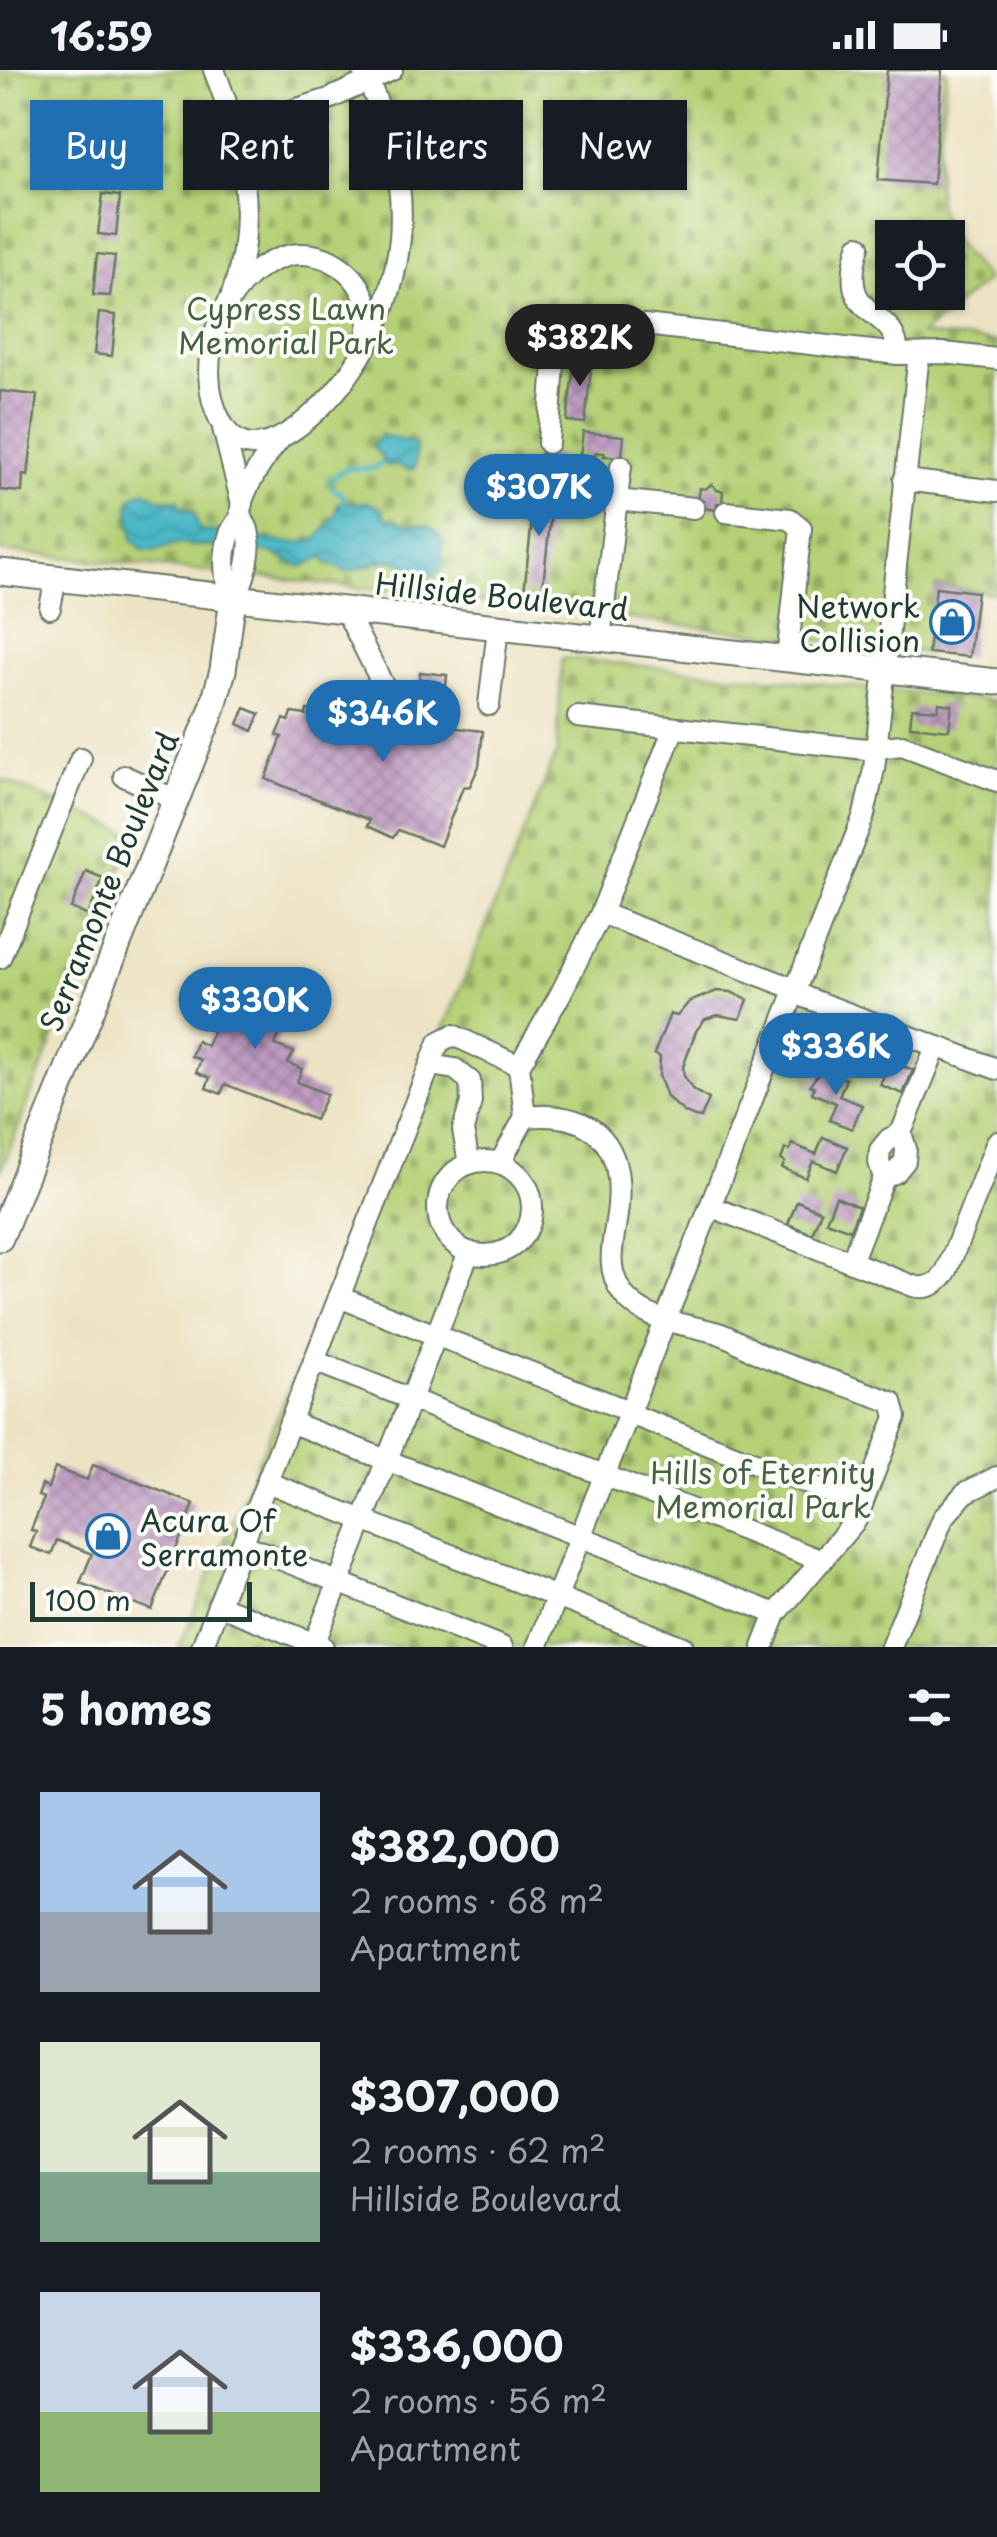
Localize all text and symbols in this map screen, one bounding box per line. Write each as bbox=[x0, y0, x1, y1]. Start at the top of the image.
text: 16:59 bbox=[50, 7, 153, 64]
chip: Buy bbox=[30, 100, 163, 190]
chip: Rent bbox=[183, 100, 329, 190]
chip: Filters bbox=[349, 100, 523, 190]
chip: New bbox=[543, 100, 687, 190]
map controls bbox=[875, 220, 965, 310]
button: locate bbox=[875, 220, 965, 310]
park label: Cypress Lawn Memorial Park bbox=[178, 285, 394, 364]
pin: $382K bbox=[510, 304, 650, 389]
text: $382K bbox=[527, 312, 633, 360]
pin: $307K bbox=[469, 454, 609, 539]
text: $307K bbox=[486, 462, 592, 510]
street label: Hillside Boulevard bbox=[373, 559, 631, 631]
place label: Network Collision bbox=[796, 583, 920, 662]
shop icon: Network Collision bbox=[929, 599, 975, 645]
pin: $346K bbox=[313, 680, 453, 765]
text: $346K bbox=[327, 688, 439, 736]
street label: Serramonte Boulevard bbox=[27, 724, 189, 1038]
pin: $330K bbox=[185, 967, 325, 1052]
text: $330K bbox=[201, 975, 309, 1023]
pin: $336K bbox=[766, 1013, 906, 1098]
text: $336K bbox=[781, 1021, 891, 1069]
park label: Hills of Eternity Memorial Park bbox=[650, 1449, 876, 1528]
place label: Acura Of Serramonte bbox=[140, 1497, 308, 1576]
shop icon: Acura Of Serramonte bbox=[85, 1513, 131, 1559]
scale bar bbox=[30, 1577, 252, 1622]
text: 100 m bbox=[45, 1578, 131, 1621]
text: 5 homes bbox=[40, 1676, 212, 1739]
icon: filters bbox=[902, 1680, 957, 1735]
text: $382,000 bbox=[350, 1813, 560, 1876]
icon: home bbox=[120, 1832, 240, 1952]
text: 2 rooms · 68 m² bbox=[350, 1876, 604, 1924]
text: Apartment bbox=[350, 1924, 521, 1972]
text: $307,000 bbox=[350, 2063, 560, 2126]
icon: home bbox=[120, 2082, 240, 2202]
text: 2 rooms · 62 m² bbox=[350, 2126, 606, 2174]
text: Hillside Boulevard bbox=[350, 2174, 621, 2222]
text: $336,000 bbox=[350, 2313, 564, 2376]
icon: home bbox=[120, 2332, 240, 2452]
text: 2 rooms · 56 m² bbox=[350, 2376, 607, 2424]
text: Apartment bbox=[350, 2424, 521, 2472]

